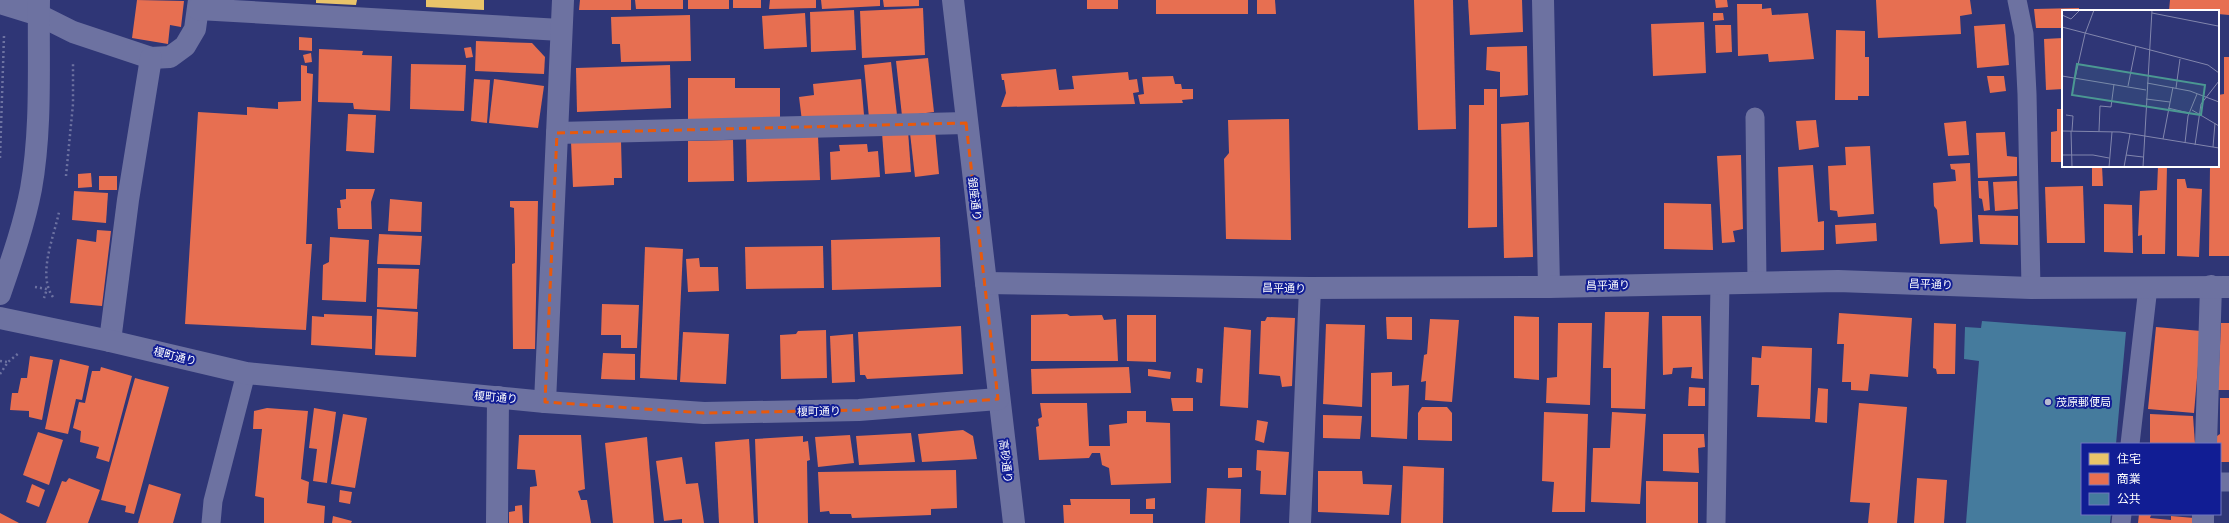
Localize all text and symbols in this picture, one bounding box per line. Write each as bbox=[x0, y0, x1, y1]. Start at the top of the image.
inset map bbox=[2062, 10, 2219, 167]
street label: 銀座通り bbox=[965, 176, 984, 222]
street label: 昌平通り bbox=[1909, 277, 1953, 292]
street label: 昌平通り bbox=[1586, 279, 1630, 292]
street label: 昌平通り bbox=[1262, 282, 1306, 295]
street label: 榎町通り bbox=[152, 345, 198, 368]
street label: 榎町通り bbox=[473, 389, 518, 406]
place label: 茂原郵便局 bbox=[2056, 396, 2111, 409]
marker: 茂原郵便局 bbox=[2043, 397, 2053, 407]
street label: 榎町通り bbox=[797, 405, 841, 418]
street label: 高砂通り bbox=[996, 438, 1015, 484]
legend bbox=[2081, 443, 2221, 515]
text: 住宅 bbox=[2117, 452, 2141, 466]
text: 商業 bbox=[2117, 472, 2141, 486]
text: 公共 bbox=[2117, 492, 2141, 506]

